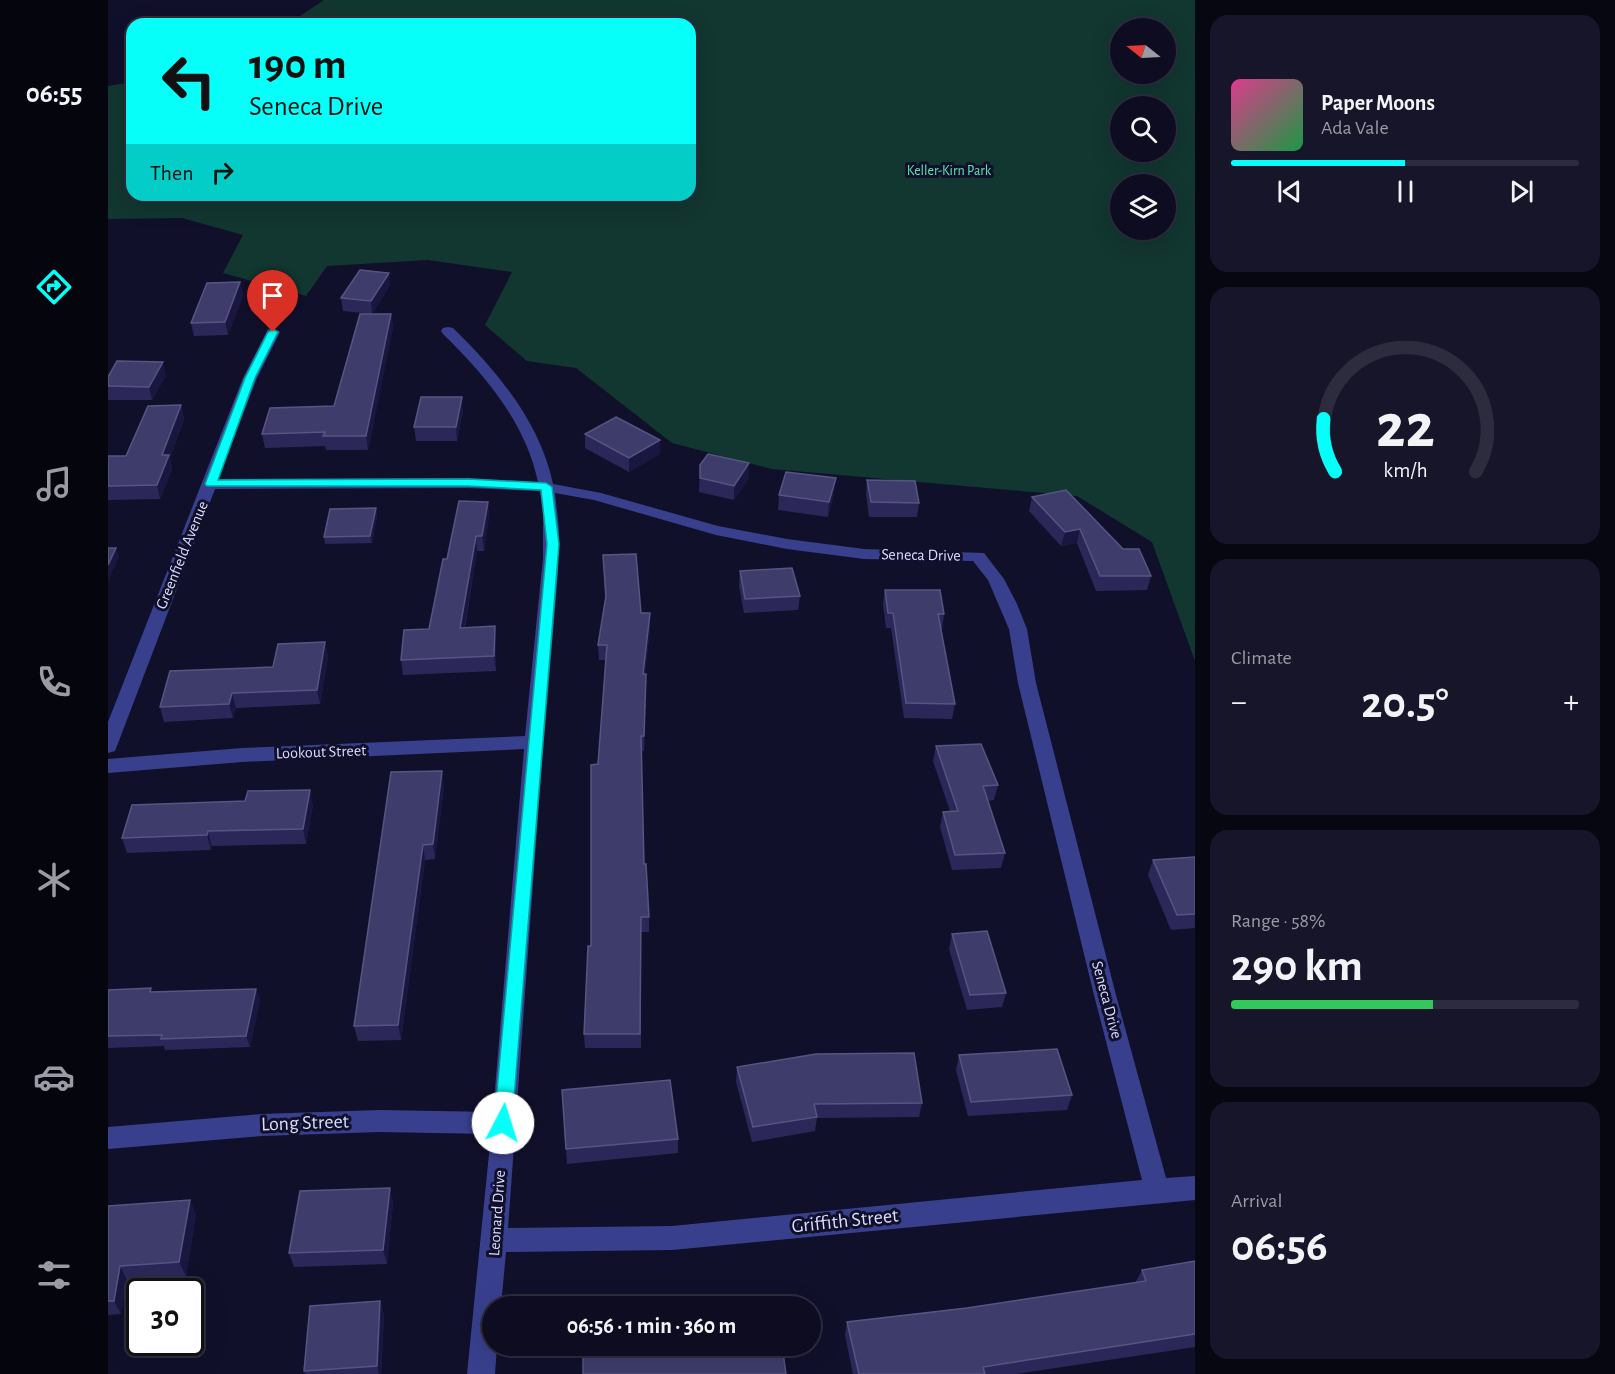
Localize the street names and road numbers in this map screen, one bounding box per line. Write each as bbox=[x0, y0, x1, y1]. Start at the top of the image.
street label: Greenfield Avenue bbox=[153, 499, 211, 611]
street label: Seneca Drive bbox=[881, 546, 961, 564]
street label: Lookout Street bbox=[275, 742, 367, 762]
street label: Seneca Drive bbox=[1089, 960, 1125, 1040]
street label: Long Street bbox=[261, 1111, 350, 1135]
street label: Leonard Drive bbox=[486, 1169, 508, 1257]
street label: Griffith Street bbox=[791, 1205, 900, 1237]

